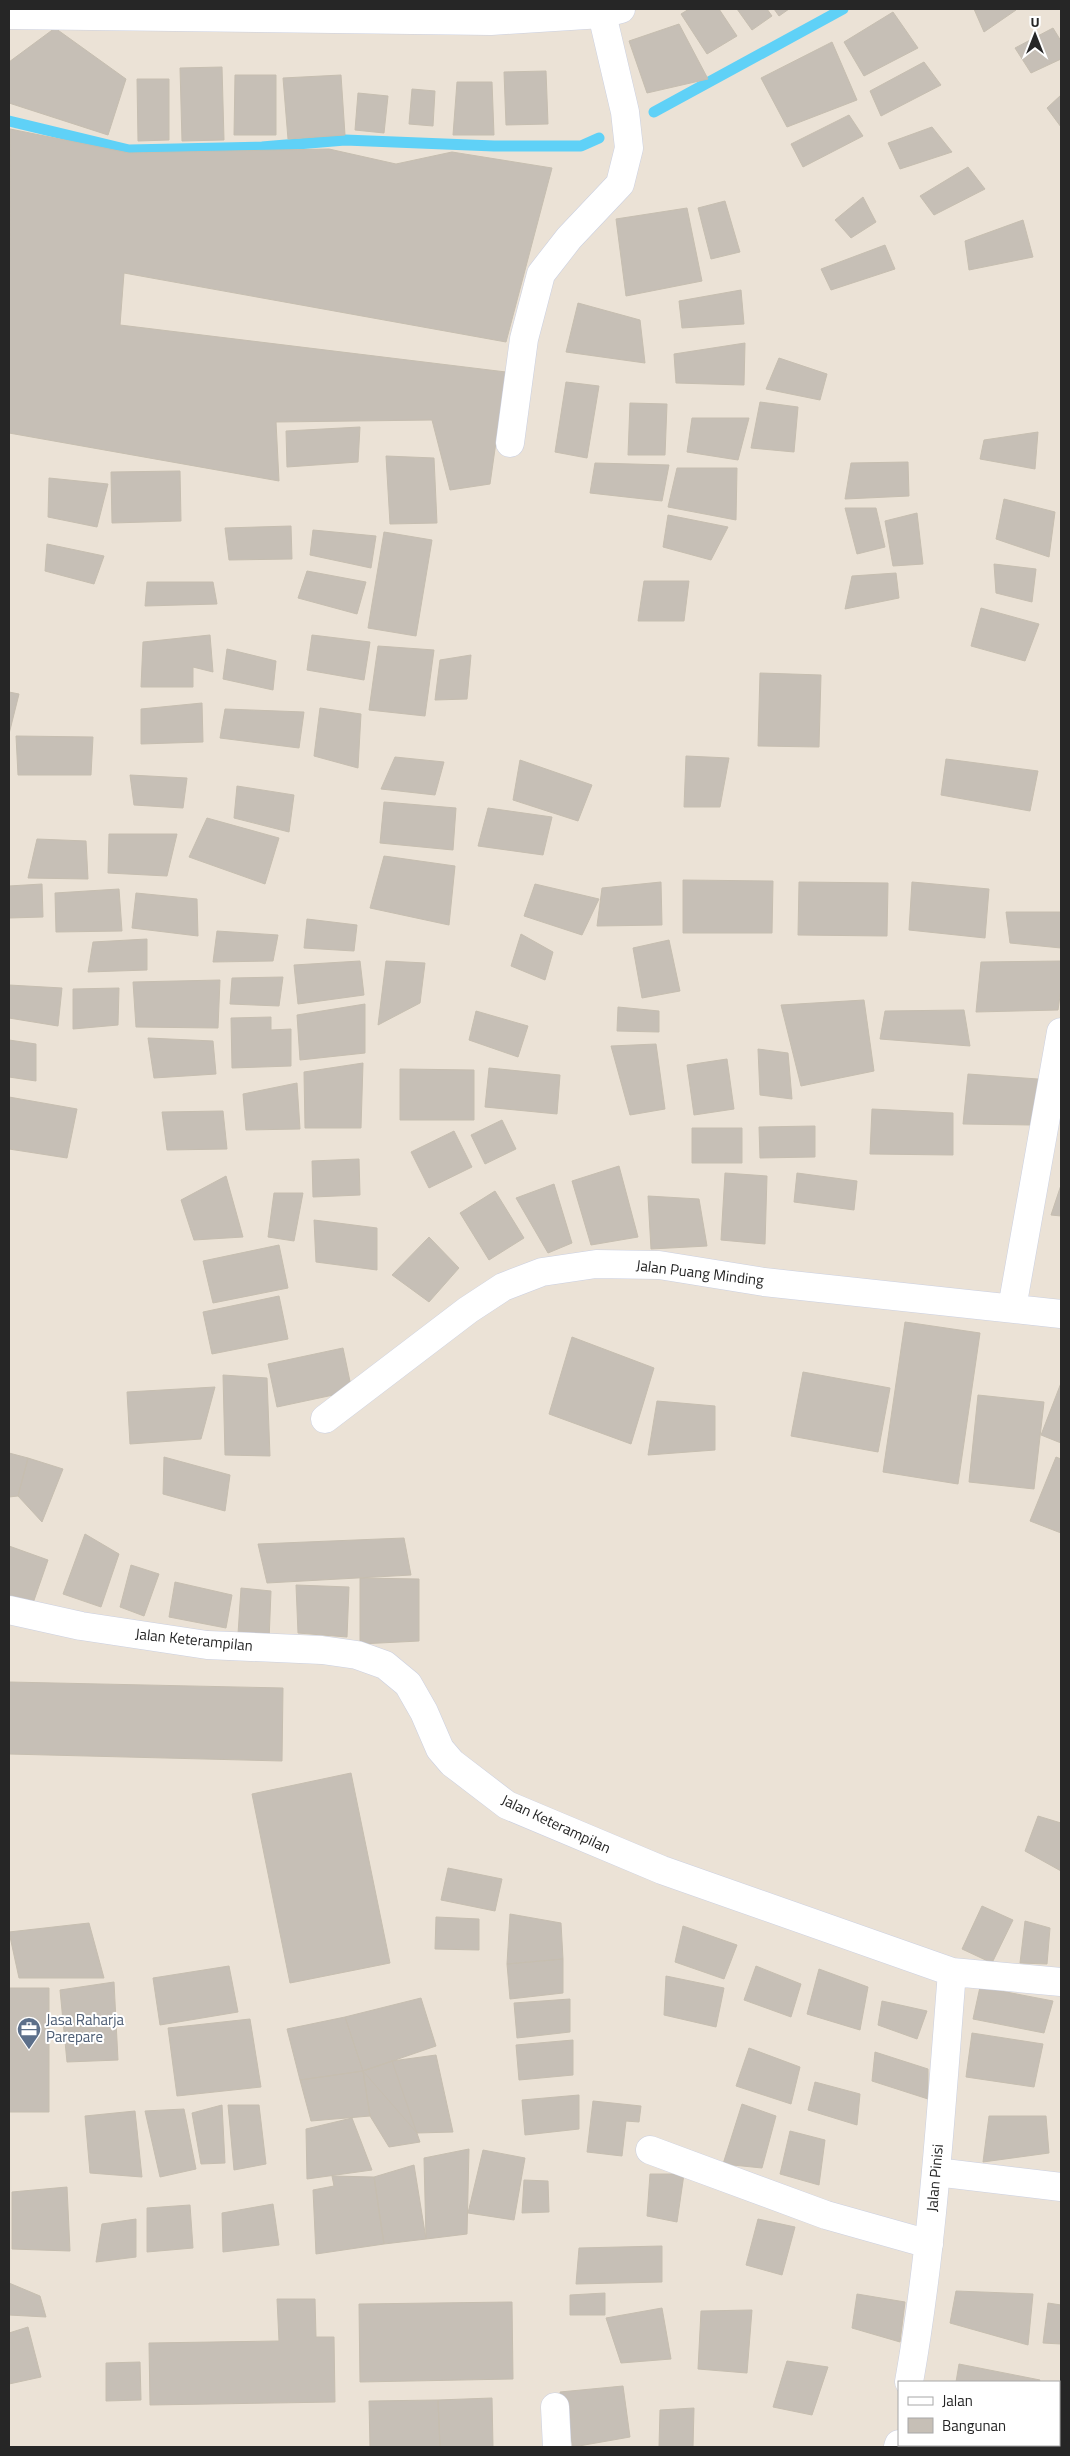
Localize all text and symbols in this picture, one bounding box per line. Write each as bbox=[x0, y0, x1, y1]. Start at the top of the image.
north arrow bbox=[1010, 10, 1060, 60]
text: U bbox=[1030, 11, 1040, 32]
street label: Jalan Puang Minding bbox=[635, 1253, 766, 1292]
street label: Jalan Keterampilan bbox=[134, 1622, 254, 1657]
street label: Jalan Keterampilan bbox=[498, 1788, 615, 1859]
place label: Jasa Raharja Parepare bbox=[46, 2008, 124, 2048]
office icon: Jasa Raharja Parepare bbox=[16, 2016, 42, 2050]
street label: Jalan Pinisi bbox=[920, 2143, 949, 2213]
legend bbox=[898, 2381, 1060, 2446]
text: Jalan bbox=[942, 2389, 973, 2412]
text: Bangunan bbox=[942, 2414, 1006, 2437]

